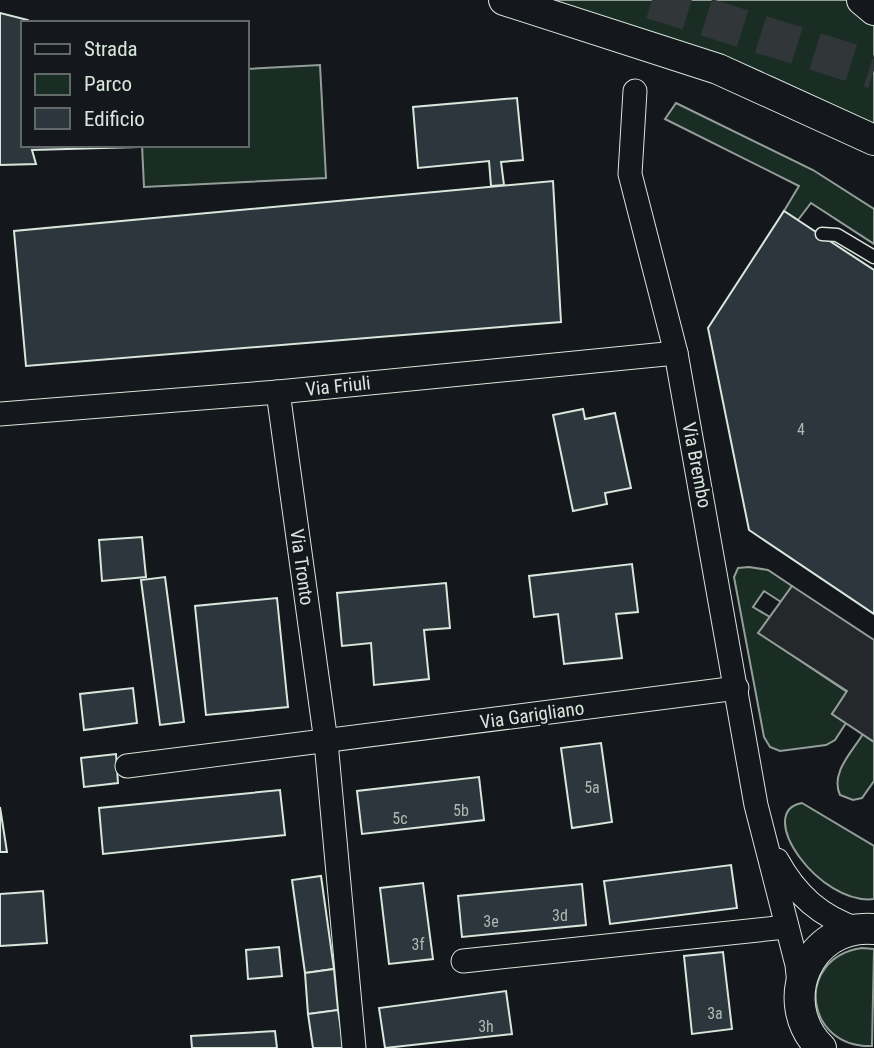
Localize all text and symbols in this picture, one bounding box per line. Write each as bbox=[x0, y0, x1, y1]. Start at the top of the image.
legend bbox=[21, 21, 248, 147]
text: Strada bbox=[84, 37, 138, 61]
text: Parco bbox=[84, 72, 132, 96]
text: Edificio bbox=[84, 107, 145, 131]
street label: Via Friuli bbox=[304, 371, 372, 401]
street label: Via Brembo bbox=[677, 420, 717, 510]
house number: 4 bbox=[797, 420, 805, 439]
street label: Via Tronto bbox=[285, 527, 319, 607]
street label: Via Garigliano bbox=[478, 696, 586, 734]
house number: 5a bbox=[584, 778, 600, 797]
house number: 5b bbox=[453, 801, 469, 820]
house number: 5c bbox=[392, 809, 408, 828]
house number: 3d bbox=[552, 906, 568, 925]
house number: 3e bbox=[483, 912, 499, 931]
house number: 3f bbox=[412, 935, 424, 954]
house number: 3a bbox=[707, 1004, 723, 1023]
house number: 3h bbox=[478, 1017, 494, 1036]

